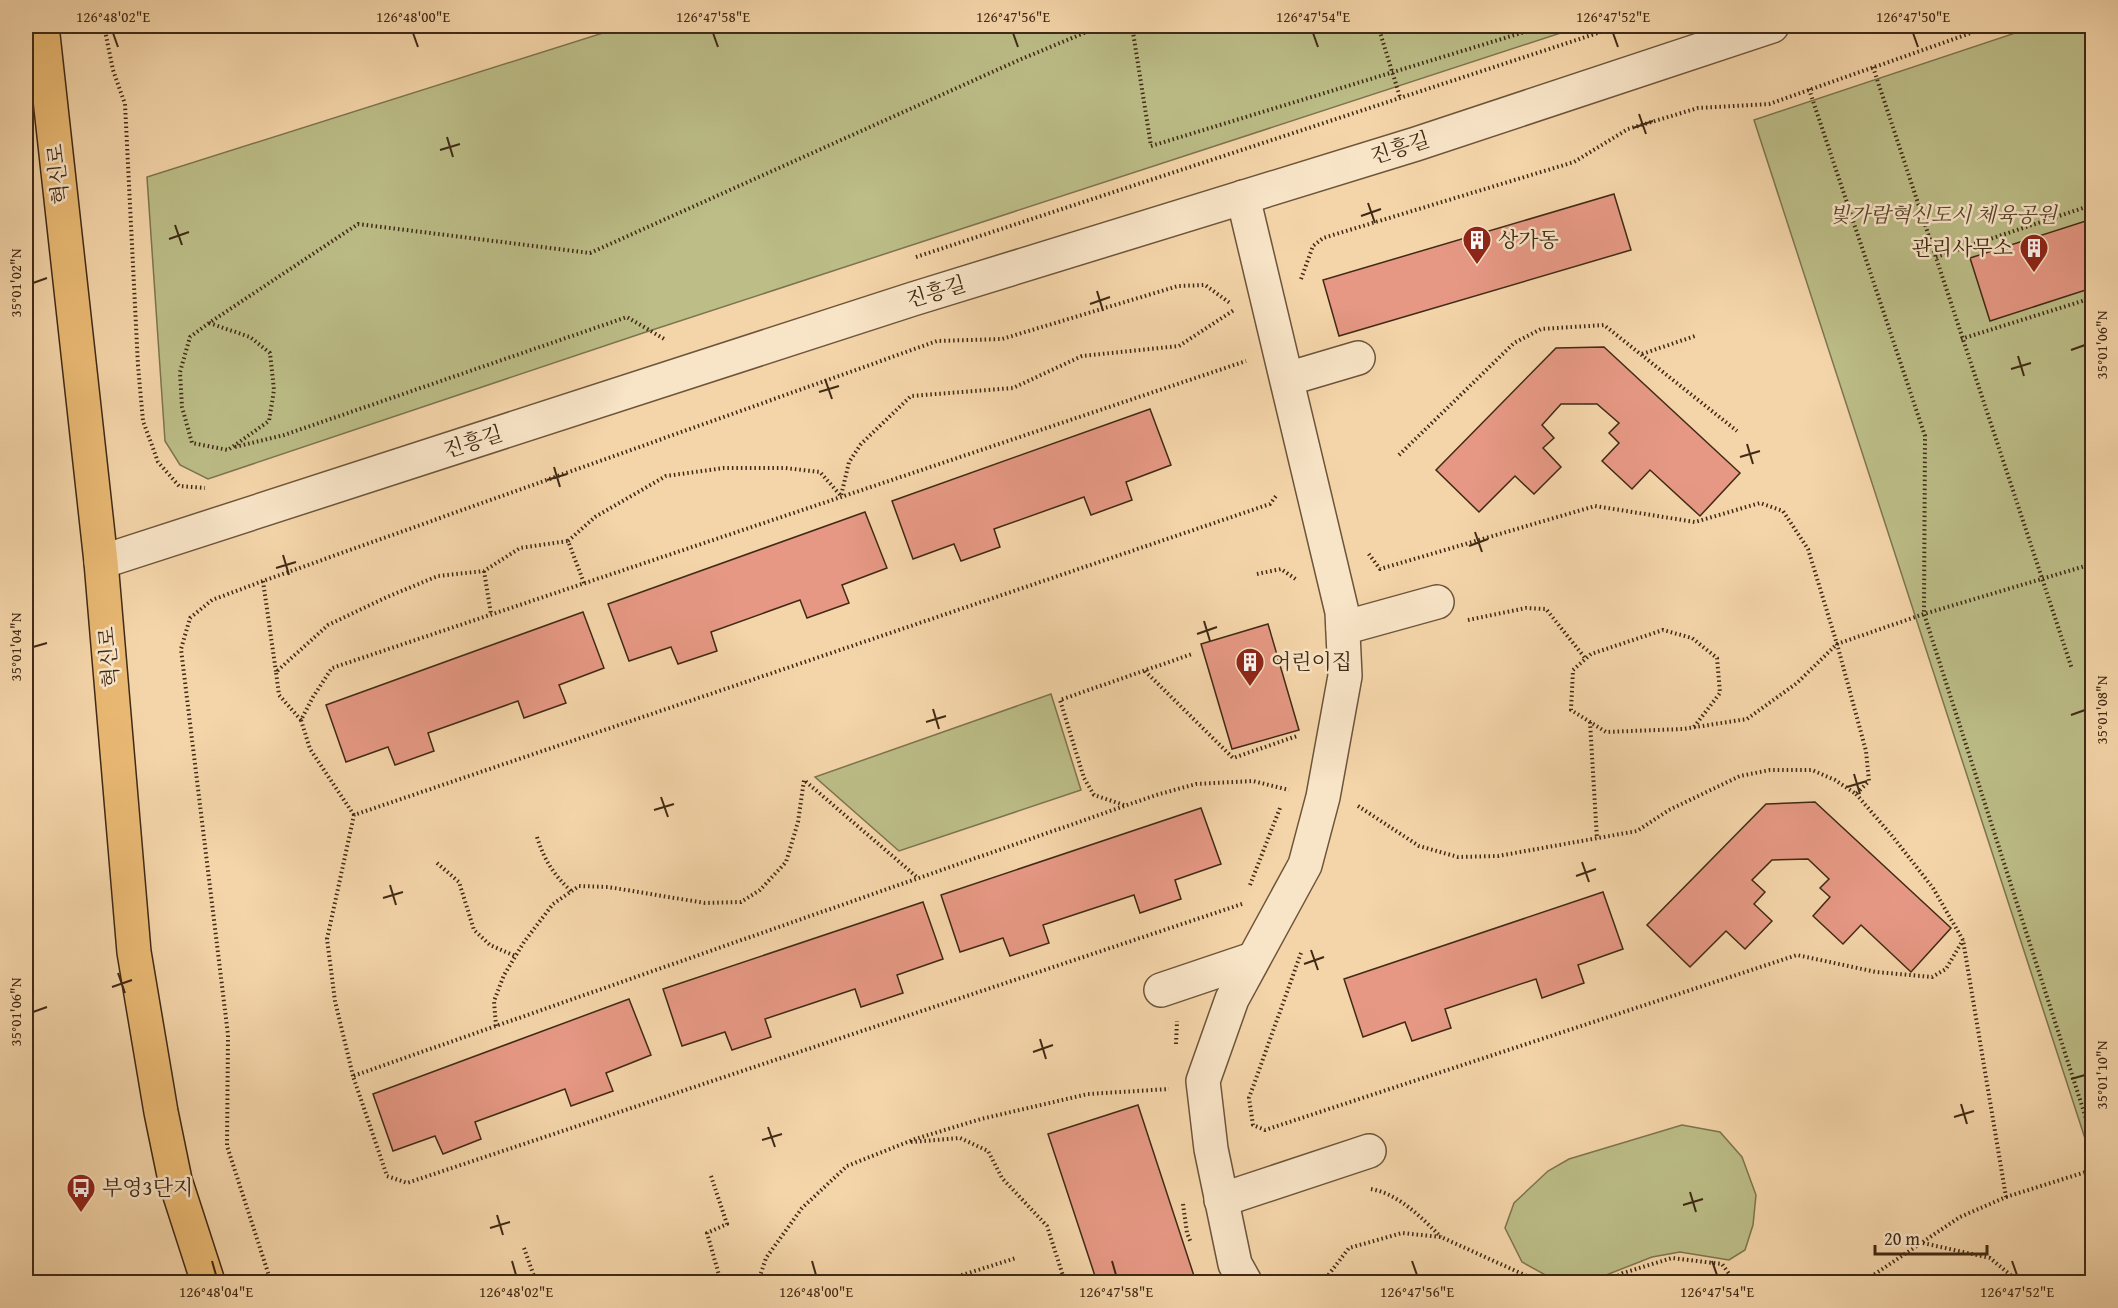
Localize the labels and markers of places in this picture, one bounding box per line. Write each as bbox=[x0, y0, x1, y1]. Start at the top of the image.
building icon: 상가동 bbox=[1461, 224, 1493, 266]
place label: 상가동 bbox=[1498, 224, 1559, 255]
place label: 관리사무소 bbox=[1912, 232, 2013, 263]
building icon: 관리사무소 bbox=[2018, 232, 2050, 274]
building icon: 어린이집 bbox=[1234, 646, 1266, 688]
place label: 어린이집 bbox=[1271, 646, 1352, 677]
bus stop icon: 부영3단지 bbox=[65, 1172, 97, 1214]
place label: 부영3단지 bbox=[102, 1172, 193, 1203]

